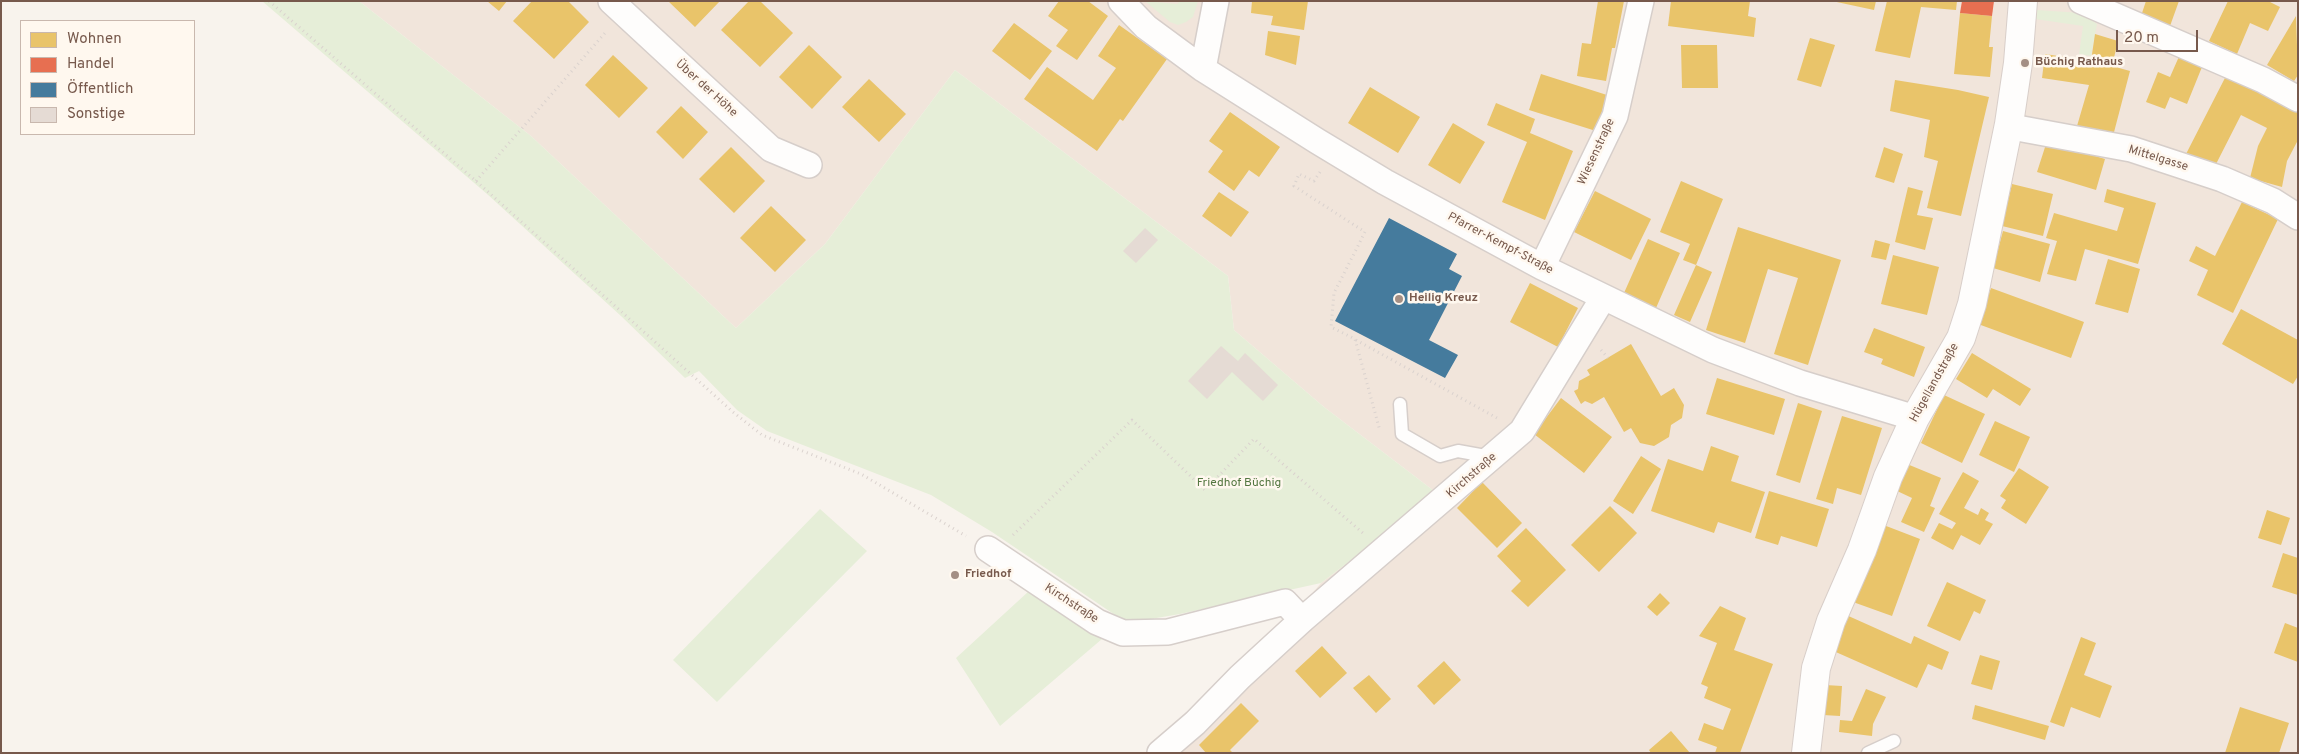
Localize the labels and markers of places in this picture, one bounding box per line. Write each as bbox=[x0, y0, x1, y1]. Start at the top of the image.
place label: Büchig Rathaus bbox=[2035, 56, 2123, 70]
marker: Büchig Rathaus bbox=[2019, 57, 2031, 69]
place label: Heilig Kreuz bbox=[1409, 292, 1478, 306]
marker: Heilig Kreuz bbox=[1393, 293, 1405, 305]
place label: Friedhof bbox=[965, 568, 1011, 582]
marker: Friedhof bbox=[949, 569, 961, 581]

